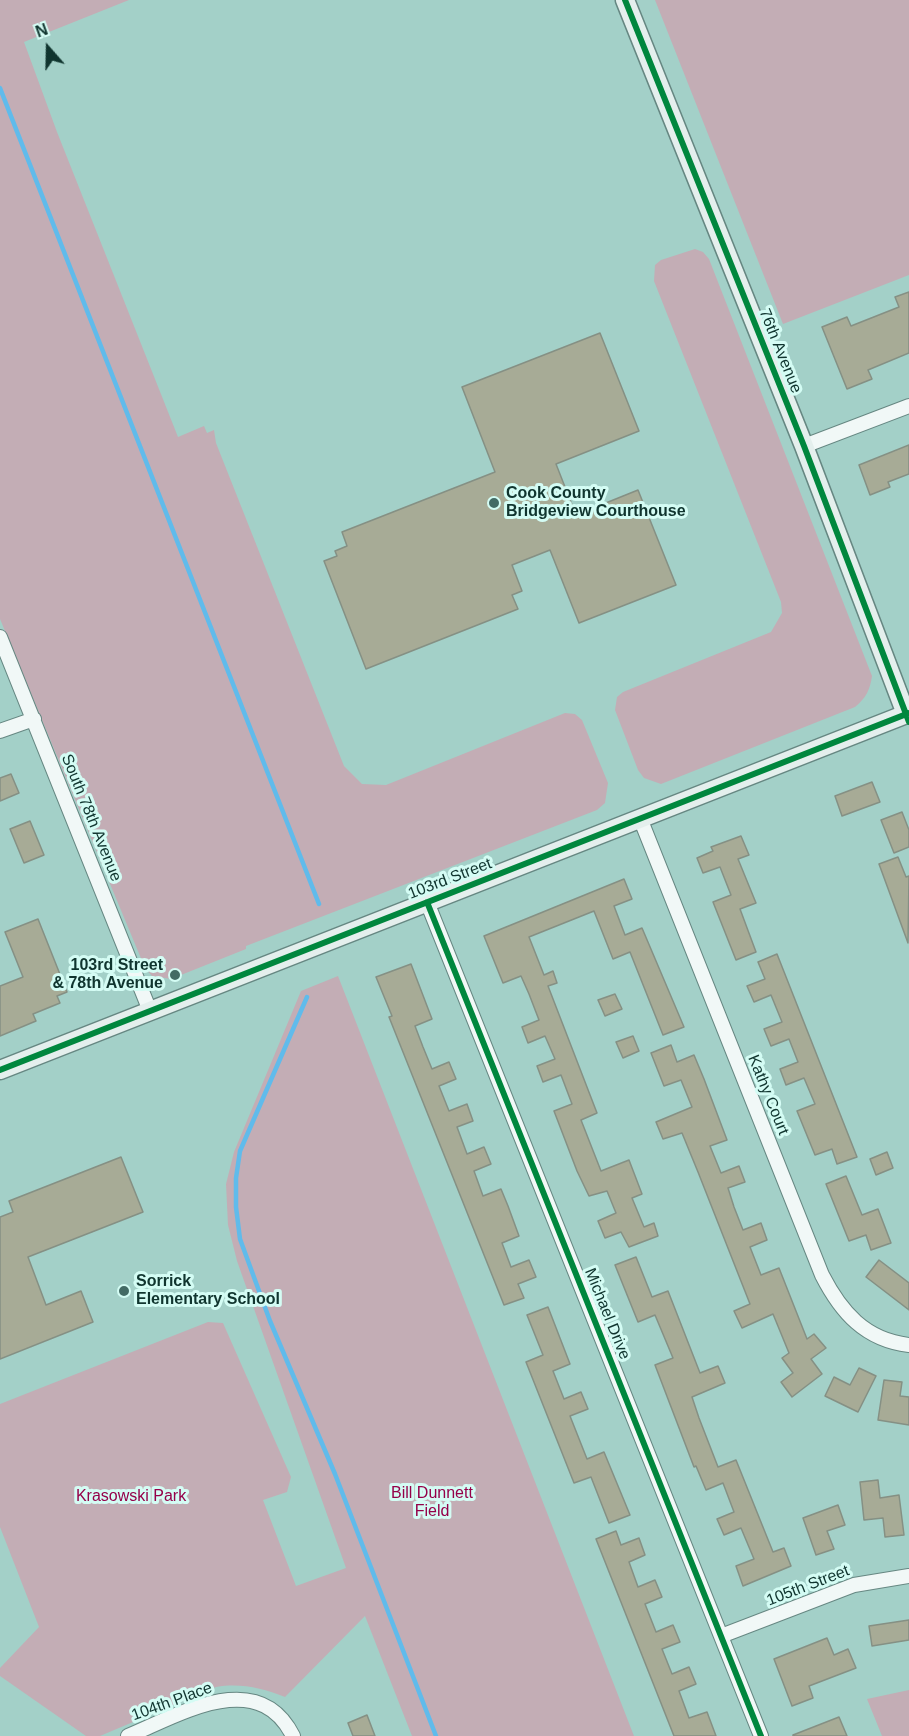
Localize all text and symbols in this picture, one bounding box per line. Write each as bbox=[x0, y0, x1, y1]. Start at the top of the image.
north arrow bbox=[18, 18, 78, 78]
text: N bbox=[33, 21, 50, 41]
street label: 76th Avenue bbox=[754, 306, 806, 396]
place label: Cook County Bridgeview Courthouse bbox=[506, 484, 686, 522]
marker: Cook County Bridgeview Courthouse bbox=[487, 496, 501, 510]
street label: South 78th Avenue bbox=[57, 751, 125, 885]
street label: 103rd Street bbox=[405, 854, 495, 904]
place label: 103rd Street & 78th Avenue bbox=[52, 956, 163, 994]
marker: 103rd Street & 78th Avenue bbox=[168, 968, 182, 982]
street label: Kathy Court bbox=[743, 1052, 793, 1138]
street label: Michael Drive bbox=[580, 1265, 634, 1363]
place label: Sorrick Elementary School bbox=[136, 1272, 280, 1310]
marker: Sorrick Elementary School bbox=[117, 1284, 131, 1298]
park label: Bill Dunnett Field bbox=[391, 1484, 473, 1522]
park label: Krasowski Park bbox=[76, 1487, 186, 1507]
street label: 105th Street bbox=[764, 1561, 852, 1611]
street label: 104th Place bbox=[129, 1679, 215, 1725]

